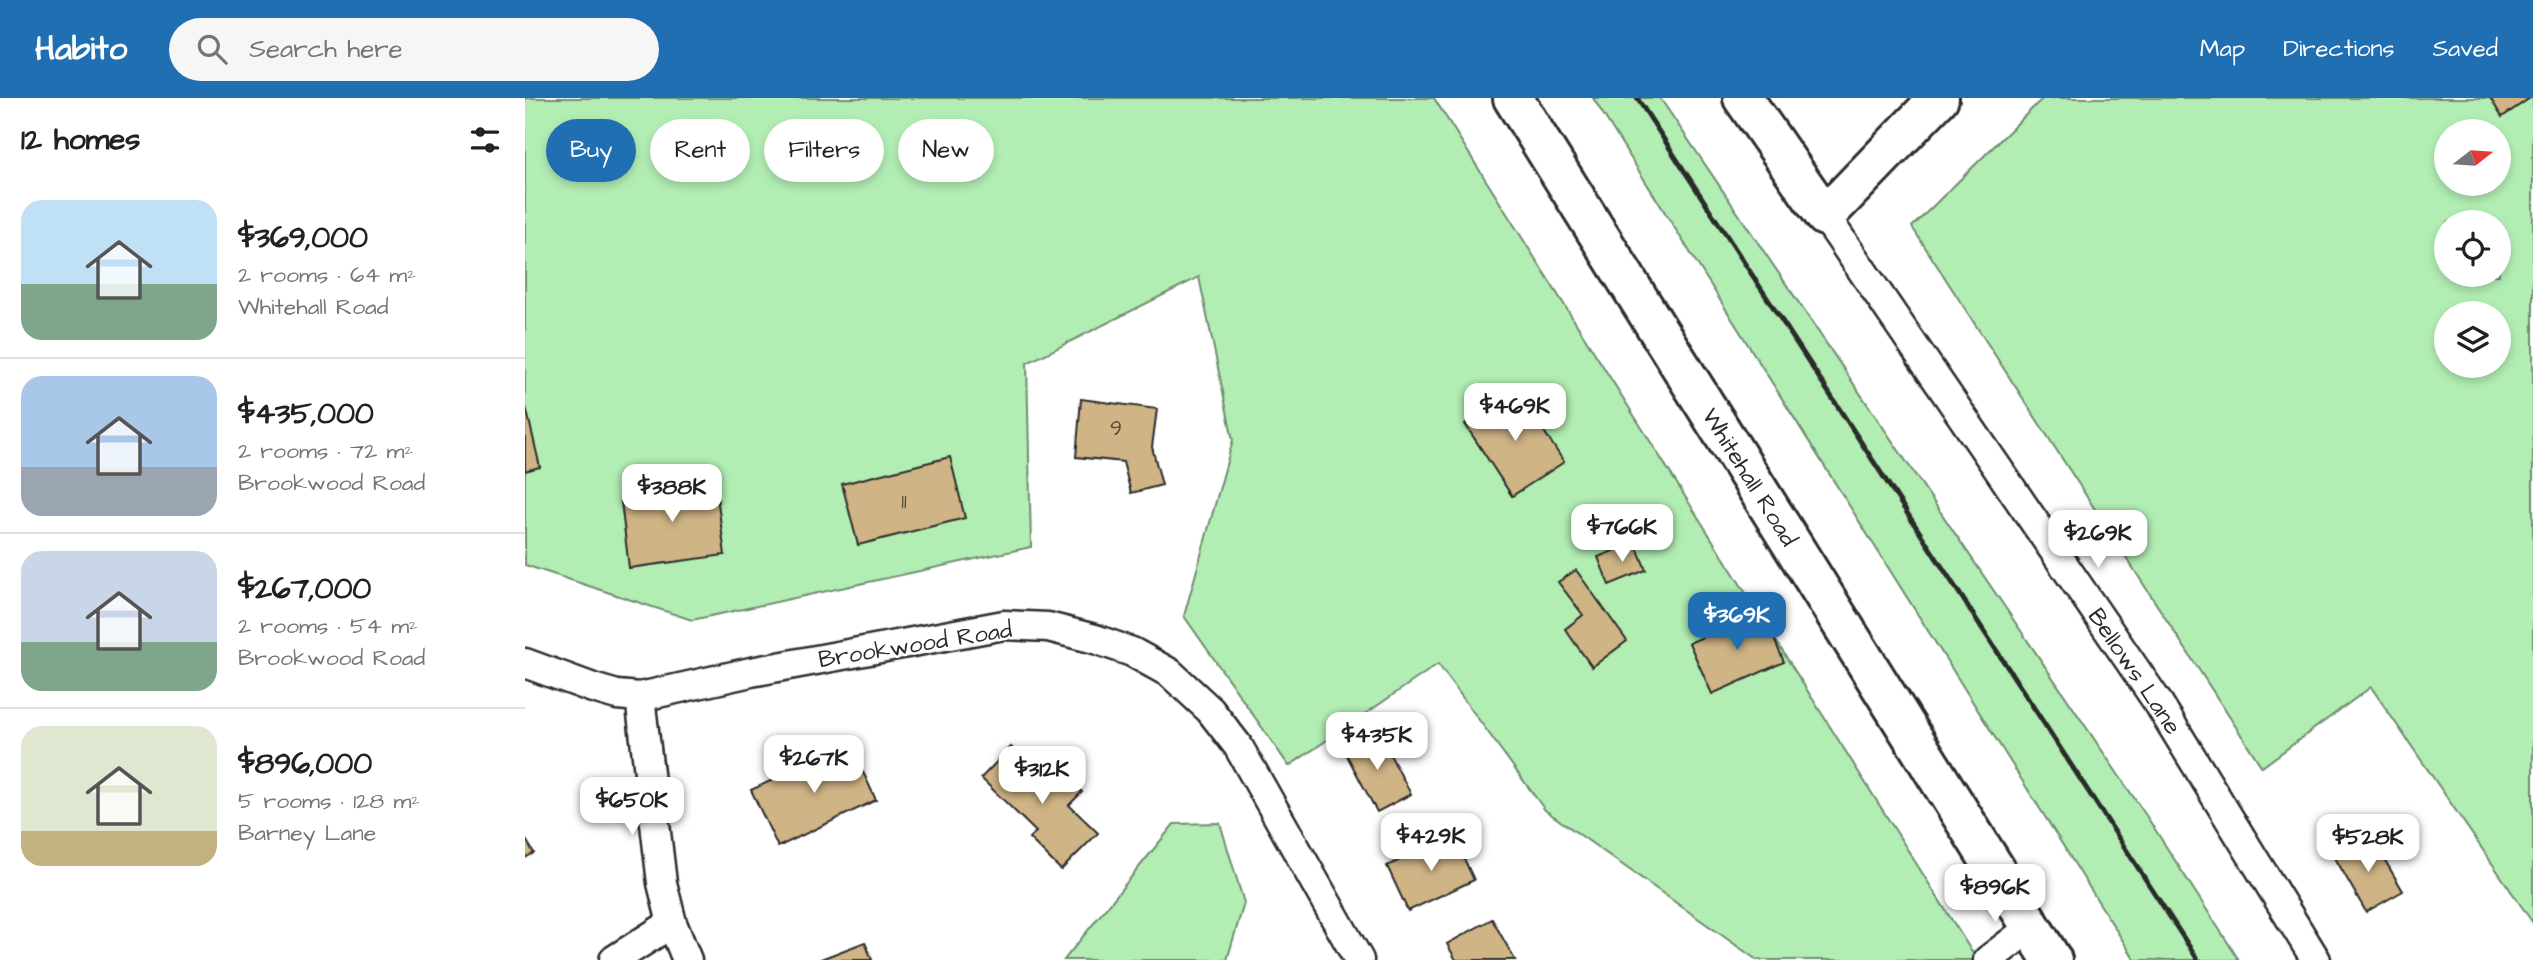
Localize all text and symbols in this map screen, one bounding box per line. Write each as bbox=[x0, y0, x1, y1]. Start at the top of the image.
search box bbox=[169, 18, 659, 81]
text: Habito bbox=[35, 26, 127, 72]
icon: search bbox=[193, 30, 231, 68]
text: Search here bbox=[249, 31, 403, 67]
text: Map bbox=[2200, 32, 2245, 66]
text: Directions bbox=[2283, 32, 2395, 66]
text: Saved bbox=[2433, 32, 2498, 66]
text: 12 homes bbox=[21, 119, 140, 161]
chip: Buy bbox=[546, 119, 636, 182]
chip: Rent bbox=[650, 119, 750, 182]
chip: Filters bbox=[764, 119, 884, 182]
chip: New bbox=[898, 119, 994, 182]
north arrow bbox=[2434, 119, 2511, 196]
map controls bbox=[2434, 119, 2511, 378]
icon: filters bbox=[466, 121, 504, 159]
button: locate bbox=[2434, 210, 2511, 287]
text: $369,000 bbox=[238, 217, 368, 259]
icon: home bbox=[77, 228, 161, 312]
text: 2 rooms · 64 m² bbox=[238, 259, 416, 291]
text: Whitehall Road bbox=[238, 291, 389, 323]
button: layers bbox=[2434, 301, 2511, 378]
pin: $469K bbox=[1466, 384, 1564, 443]
text: $469K bbox=[1480, 390, 1550, 422]
text: $435,000 bbox=[238, 393, 374, 435]
street label: Whitehall Road bbox=[1693, 402, 1805, 553]
icon: home bbox=[77, 404, 161, 488]
house number: 9 bbox=[1110, 414, 1122, 443]
text: 2 rooms · 72 m² bbox=[238, 435, 413, 467]
pin: $388K bbox=[623, 464, 721, 524]
text: Brookwood Road bbox=[238, 467, 425, 499]
text: $388K bbox=[638, 471, 706, 503]
house number: 11 bbox=[901, 487, 907, 516]
pin: $766K bbox=[1573, 504, 1671, 564]
pin: $269K bbox=[2049, 510, 2147, 570]
text: $766K bbox=[1587, 511, 1657, 543]
text: $269K bbox=[2064, 517, 2132, 549]
text: $267,000 bbox=[238, 568, 371, 610]
icon: home bbox=[77, 579, 161, 663]
pin: $369K bbox=[1688, 592, 1786, 652]
text: $369K bbox=[1704, 599, 1770, 631]
street label: Bellows Lane bbox=[2079, 602, 2189, 742]
text: 2 rooms · 54 m² bbox=[238, 610, 418, 642]
street label: Brookwood Road bbox=[816, 613, 1014, 677]
text: Brookwood Road bbox=[238, 642, 425, 674]
pin: $435K bbox=[1328, 712, 1426, 772]
text: $435K bbox=[1342, 719, 1412, 751]
pin: $267K bbox=[765, 736, 863, 795]
text: $267K bbox=[780, 742, 848, 774]
text: $896,000 bbox=[238, 743, 372, 785]
pin: $312K bbox=[993, 746, 1091, 806]
text: $312K bbox=[1015, 753, 1069, 785]
icon: home bbox=[77, 754, 161, 838]
pin: $650K bbox=[583, 778, 681, 837]
text: $650K bbox=[596, 784, 668, 816]
text: 5 rooms · 128 m² bbox=[238, 785, 420, 817]
pin: $429K bbox=[1382, 814, 1480, 873]
pin: $528K bbox=[2319, 814, 2417, 874]
text: Barney Lane bbox=[238, 817, 376, 849]
text: $429K bbox=[1397, 820, 1465, 852]
text: $528K bbox=[2332, 821, 2404, 853]
pin: $896K bbox=[1946, 864, 2044, 924]
text: $896K bbox=[1960, 871, 2030, 903]

